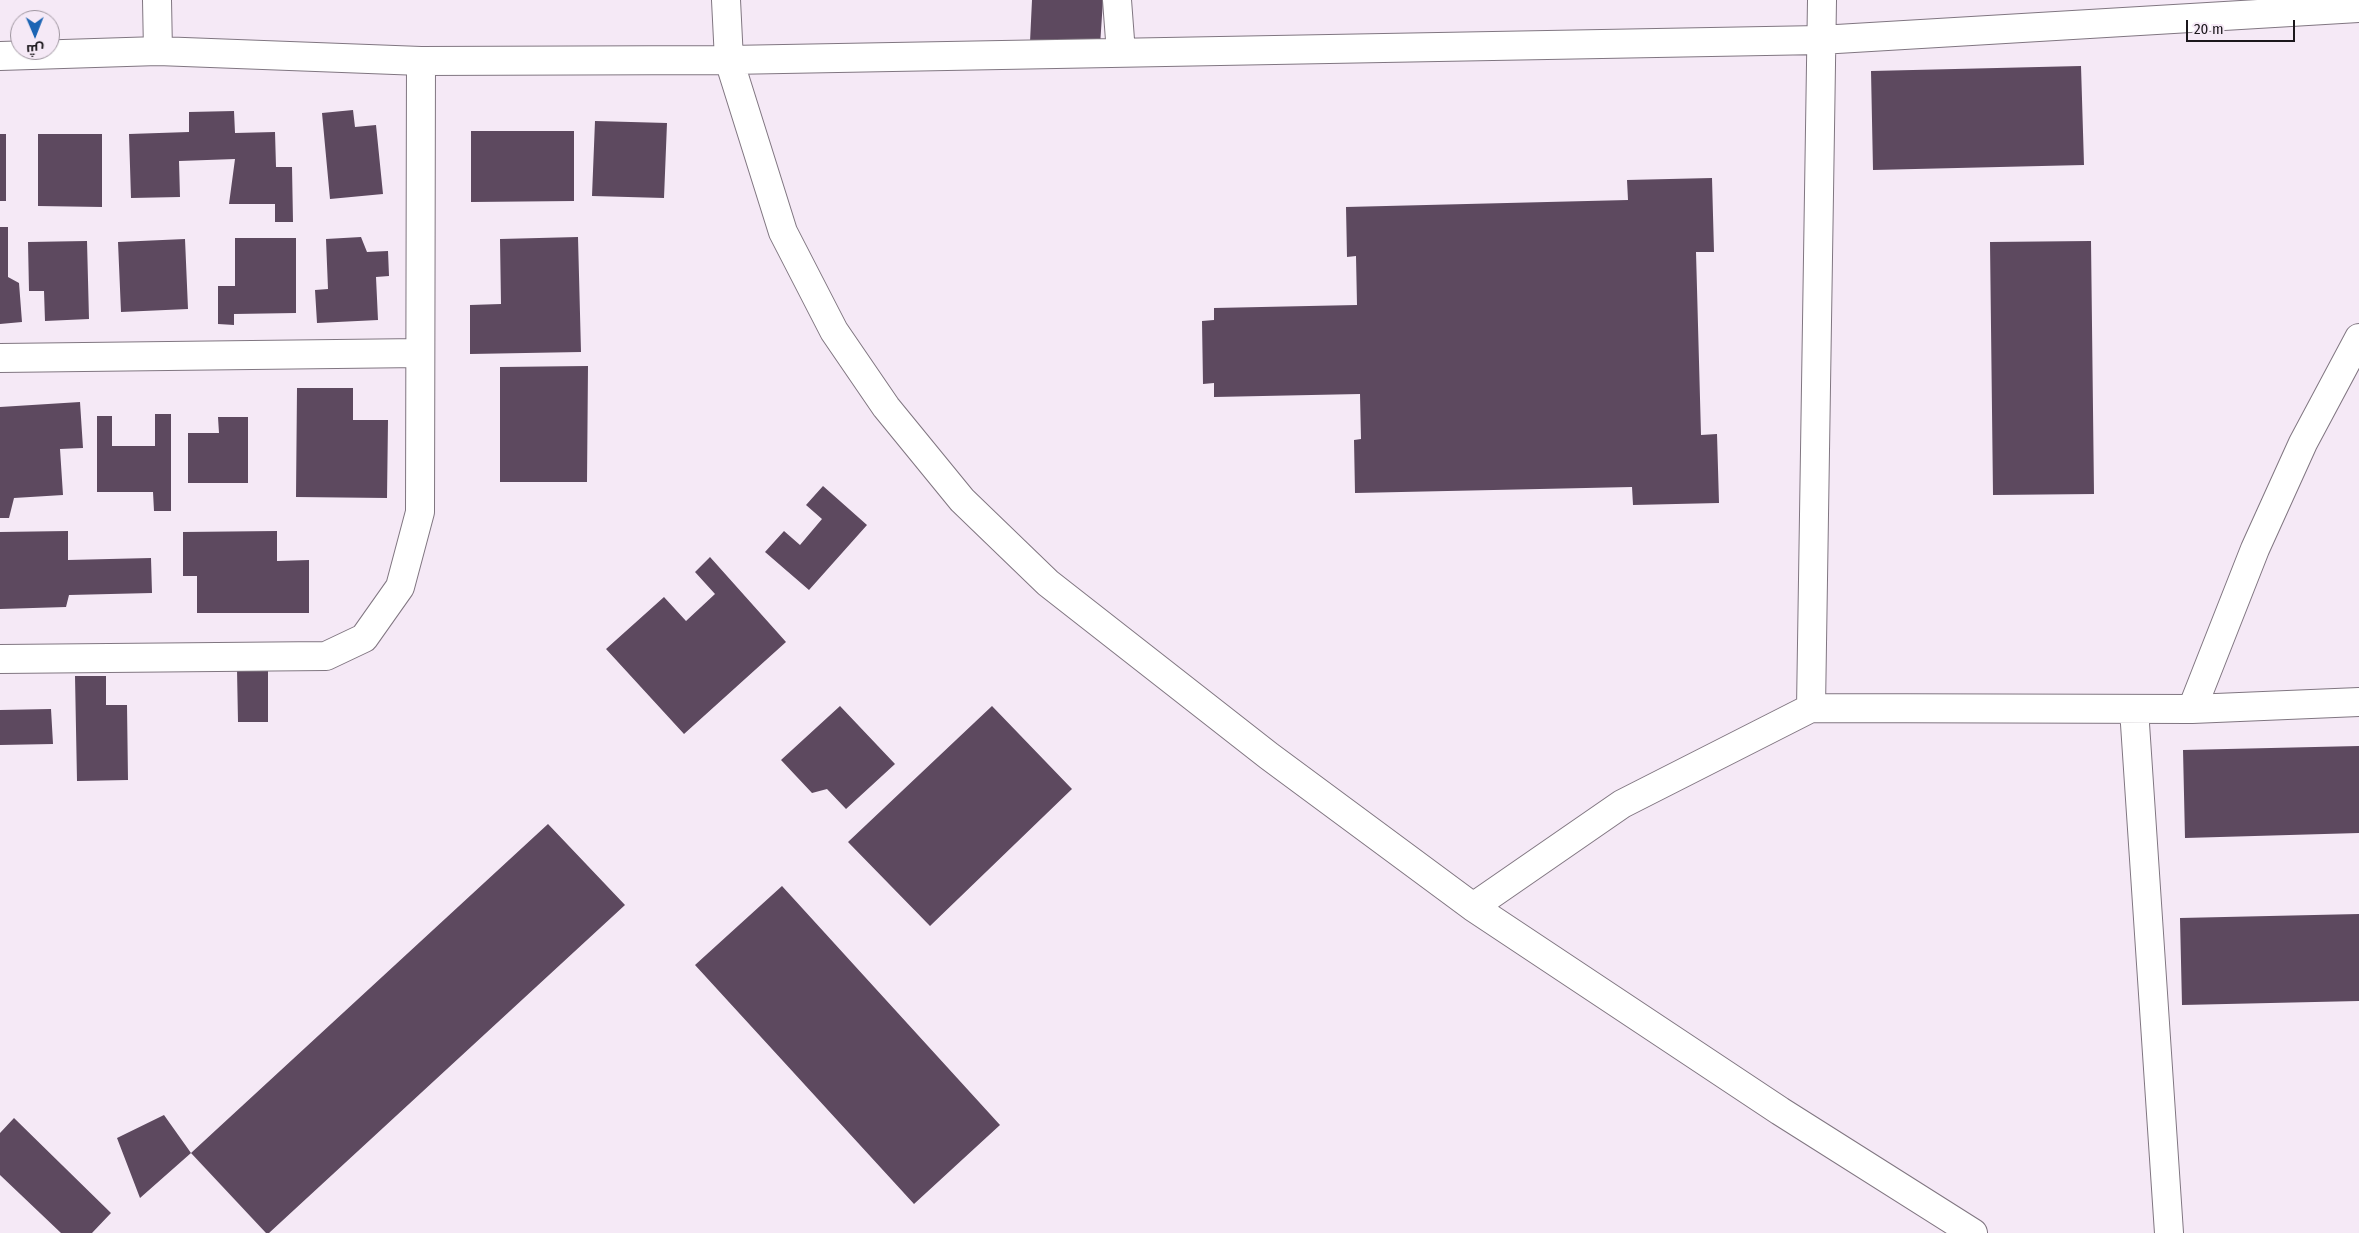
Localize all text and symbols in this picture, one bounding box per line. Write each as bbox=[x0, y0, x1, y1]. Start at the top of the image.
north arrow bbox=[10, 10, 60, 60]
scale bar bbox=[2189, 10, 2298, 42]
text: 20 m bbox=[2194, 20, 2224, 38]
text: ش bbox=[26, 41, 44, 58]

